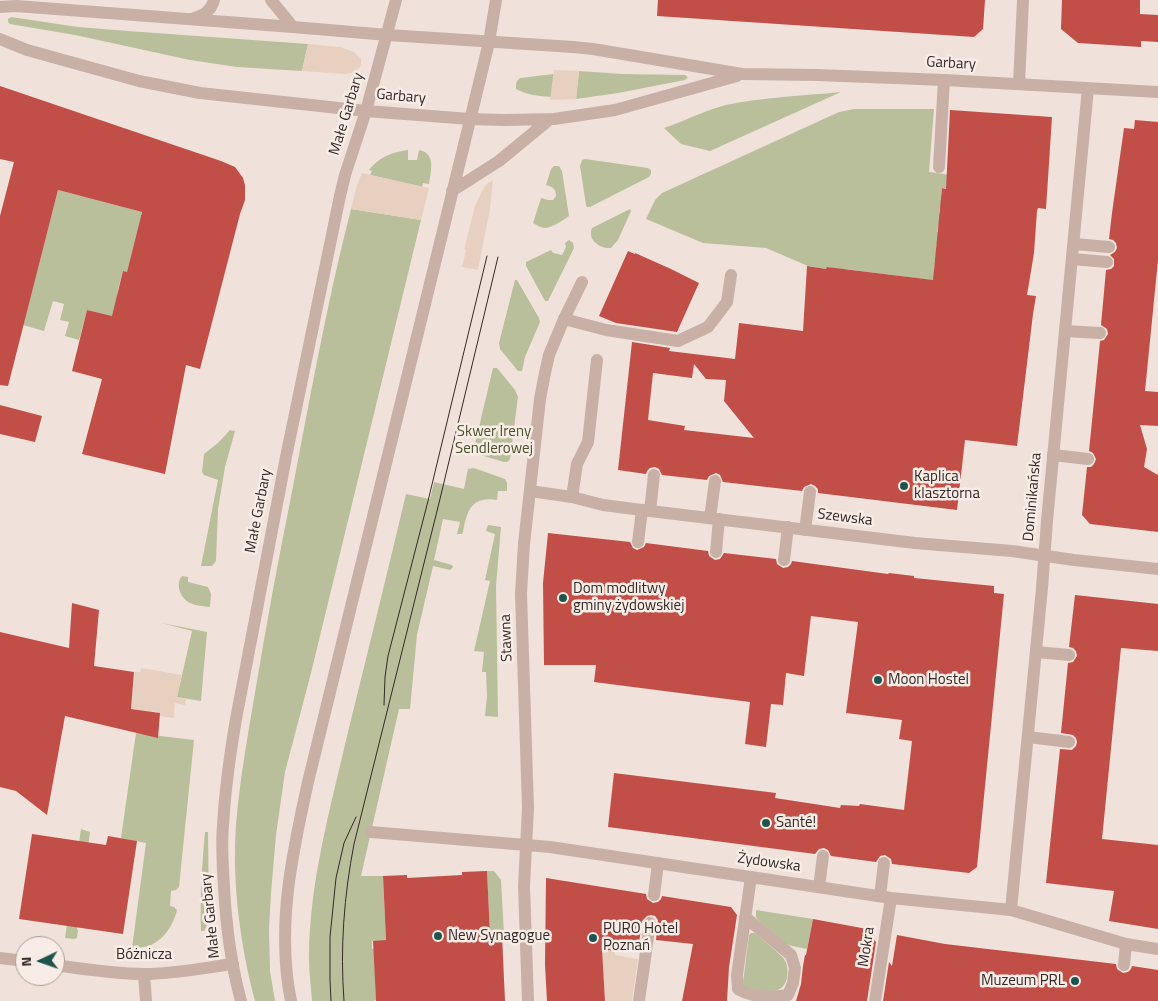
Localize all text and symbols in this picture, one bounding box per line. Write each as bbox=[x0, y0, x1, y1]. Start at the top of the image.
street label: Garbary bbox=[926, 54, 976, 74]
street label: Małe Garbary bbox=[326, 71, 368, 157]
street label: Garbary bbox=[375, 86, 427, 108]
park label: Skwer Ireny Sendlerowej bbox=[455, 423, 533, 458]
street label: Dominikańska bbox=[1020, 452, 1046, 542]
street label: Małe Garbary bbox=[242, 467, 276, 555]
place label: Kaplica klasztorna bbox=[914, 468, 980, 503]
marker: Kaplica klasztorna bbox=[898, 480, 910, 492]
street label: Szewska bbox=[816, 506, 874, 530]
place label: Dom modlitwy gminy żydowskiej bbox=[573, 580, 684, 615]
marker: Dom modlitwy gminy żydowskiej bbox=[557, 592, 569, 604]
street label: Stawna bbox=[497, 614, 517, 662]
place label: Moon Hostel bbox=[888, 671, 969, 689]
marker: Moon Hostel bbox=[872, 674, 884, 686]
place label: Santé! bbox=[776, 814, 816, 832]
marker: Santé! bbox=[760, 817, 772, 829]
street label: Żydowska bbox=[736, 850, 802, 876]
street label: Małe Garbary bbox=[198, 873, 224, 959]
place label: PURO Hotel Poznań bbox=[603, 920, 678, 955]
street label: Mokra bbox=[855, 926, 879, 968]
place label: New Synagogue bbox=[448, 927, 550, 945]
marker: New Synagogue bbox=[432, 930, 444, 942]
marker: PURO Hotel Poznań bbox=[587, 932, 599, 944]
north arrow bbox=[15, 936, 65, 986]
street label: Bóżnicza bbox=[116, 946, 172, 964]
text: N bbox=[15, 956, 36, 967]
place label: Muzeum PRL bbox=[981, 972, 1065, 990]
marker: Muzeum PRL bbox=[1069, 975, 1081, 987]

